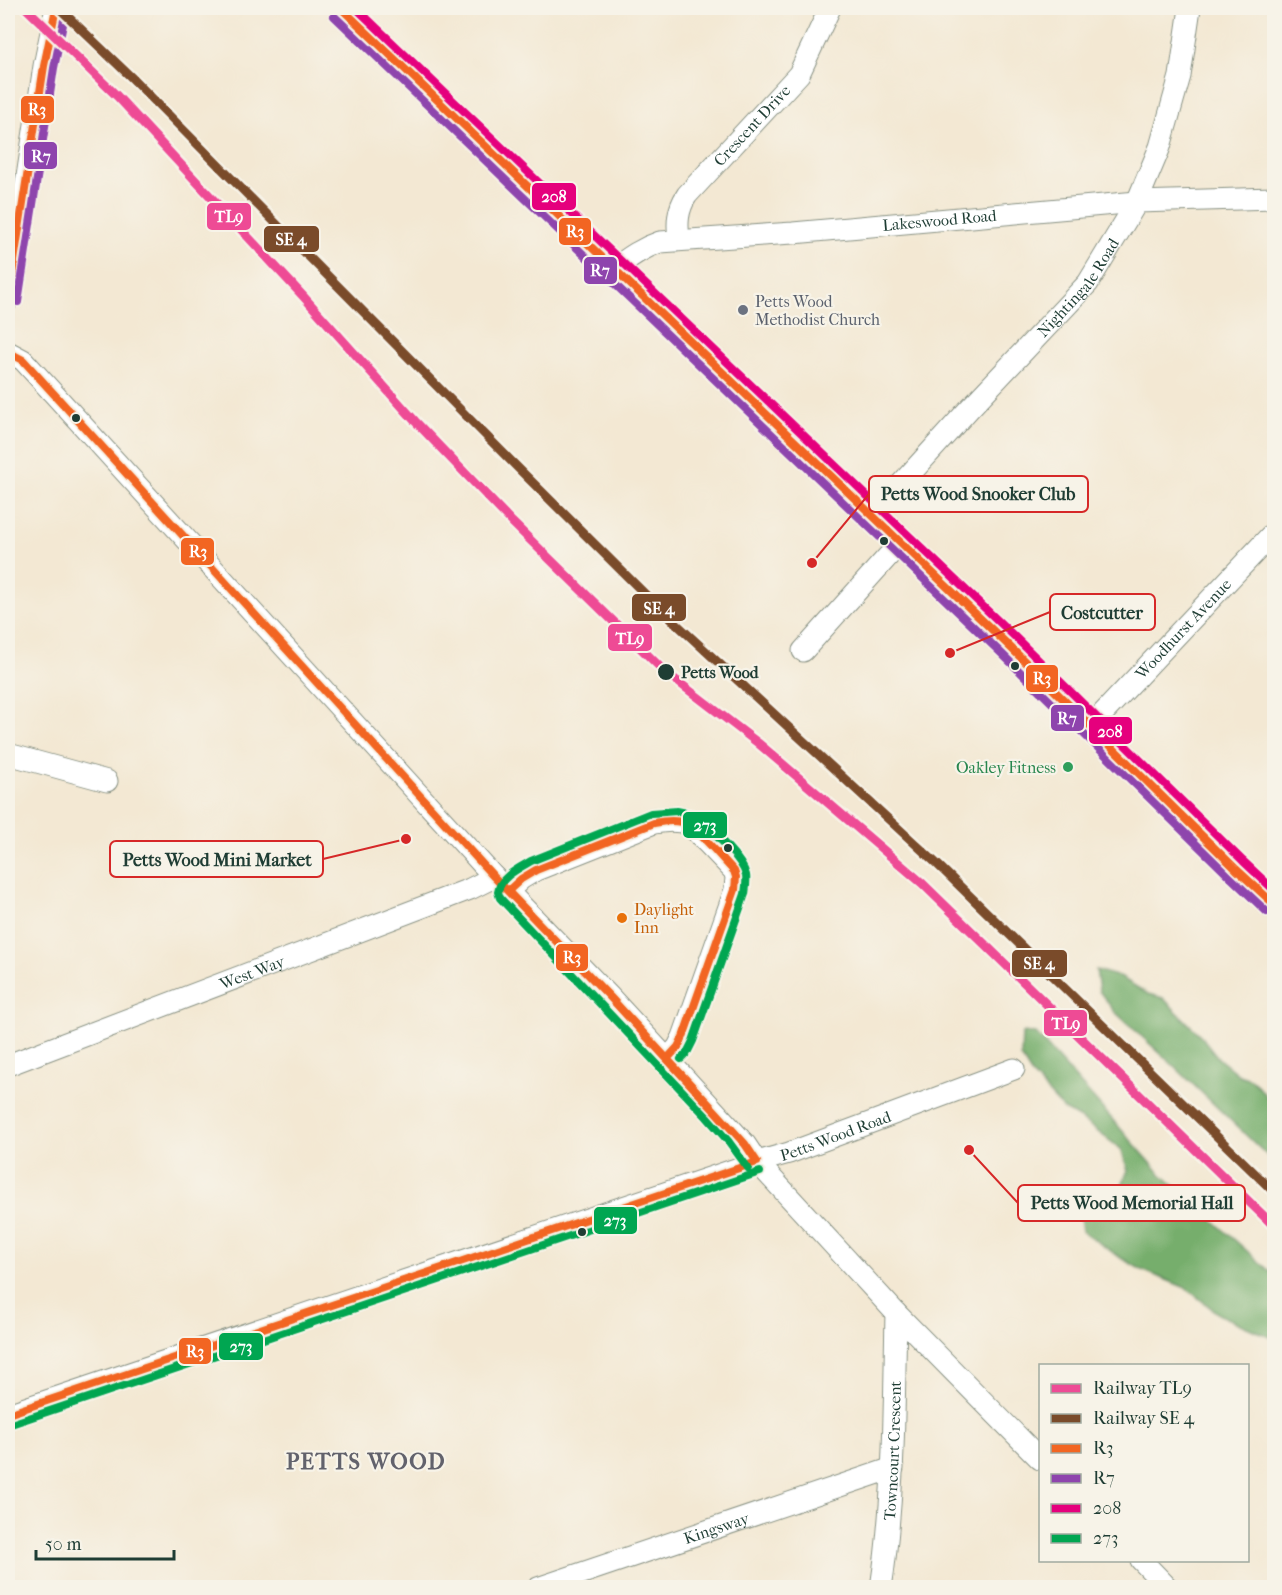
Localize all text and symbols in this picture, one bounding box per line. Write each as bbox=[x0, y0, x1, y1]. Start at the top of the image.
street label: Crescent Drive bbox=[709, 81, 794, 170]
line badge: R3 bbox=[20, 95, 55, 124]
text: R3 bbox=[28, 100, 46, 120]
line badge: R7 bbox=[23, 141, 58, 170]
text: R7 bbox=[31, 147, 51, 166]
line badge: 208 bbox=[531, 182, 577, 211]
text: 208 bbox=[541, 187, 567, 206]
line badge: TL9 bbox=[206, 202, 252, 231]
street label: Lakeswood Road bbox=[882, 205, 998, 234]
text: TL9 bbox=[214, 207, 243, 227]
line badge: R3 bbox=[558, 217, 592, 246]
text: R3 bbox=[566, 222, 584, 242]
line badge: SE 4 bbox=[263, 225, 320, 253]
text: SE 4 bbox=[276, 230, 308, 250]
street label: Nightingale Road bbox=[1033, 234, 1123, 341]
line badge: R7 bbox=[583, 256, 618, 285]
text: R7 bbox=[590, 261, 610, 280]
place label: Petts Wood Methodist Church bbox=[755, 292, 880, 329]
marker: Petts Wood Methodist Church bbox=[736, 303, 750, 317]
unlabelled marker bbox=[70, 412, 82, 424]
callout: Petts Wood Snooker Club bbox=[869, 476, 1088, 512]
text: Petts Wood Snooker Club bbox=[881, 484, 1076, 505]
unlabelled marker bbox=[878, 535, 890, 547]
line badge: R3 bbox=[180, 537, 215, 566]
text: R3 bbox=[189, 542, 207, 562]
street label: Woodhurst Avenue bbox=[1130, 574, 1235, 683]
line badge: SE 4 bbox=[631, 593, 687, 622]
callout: Costcutter bbox=[1050, 594, 1155, 630]
text: SE 4 bbox=[644, 599, 676, 619]
text: Costcutter bbox=[1061, 603, 1143, 624]
line badge: TL9 bbox=[607, 623, 653, 652]
text: TL9 bbox=[615, 629, 644, 649]
unlabelled marker bbox=[1009, 660, 1021, 672]
marker: Petts Wood bbox=[656, 662, 676, 682]
place label: Petts Wood bbox=[681, 663, 760, 682]
line badge: R3 bbox=[1025, 664, 1059, 693]
text: R3 bbox=[1033, 669, 1051, 689]
line badge: R7 bbox=[1050, 704, 1085, 732]
text: R7 bbox=[1057, 709, 1077, 728]
line badge: 208 bbox=[1088, 716, 1133, 745]
text: 208 bbox=[1097, 722, 1123, 741]
place label: Oakley Fitness bbox=[956, 758, 1056, 777]
marker: Oakley Fitness bbox=[1061, 760, 1075, 774]
line badge: 273 bbox=[682, 811, 728, 839]
text: 273 bbox=[694, 816, 716, 836]
callout: Petts Wood Mini Market bbox=[110, 841, 323, 877]
unlabelled marker bbox=[722, 842, 734, 854]
text: Petts Wood Mini Market bbox=[122, 850, 312, 871]
place label: Daylight Inn bbox=[634, 900, 694, 937]
marker: Daylight Inn bbox=[615, 911, 629, 925]
line badge: R3 bbox=[555, 943, 589, 972]
text: R3 bbox=[563, 948, 581, 968]
line badge: SE 4 bbox=[1011, 949, 1068, 978]
street label: West Way bbox=[216, 951, 287, 993]
text: SE 4 bbox=[1024, 954, 1056, 974]
line badge: TL9 bbox=[1043, 1009, 1088, 1037]
text: TL9 bbox=[1051, 1014, 1080, 1034]
street label: Petts Wood Road bbox=[778, 1106, 894, 1165]
callout: Petts Wood Memorial Hall bbox=[1018, 1185, 1245, 1221]
text: Petts Wood Memorial Hall bbox=[1031, 1193, 1234, 1214]
line badge: 273 bbox=[593, 1206, 638, 1235]
text: 273 bbox=[604, 1211, 626, 1231]
unlabelled marker bbox=[576, 1226, 588, 1238]
line badge: 273 bbox=[218, 1332, 264, 1361]
line badge: R3 bbox=[178, 1337, 212, 1365]
text: 273 bbox=[230, 1337, 252, 1357]
text: R3 bbox=[186, 1342, 204, 1362]
legend bbox=[1039, 1364, 1249, 1562]
text: Railway TL9 bbox=[1093, 1378, 1192, 1399]
street label: Towncourt Crescent bbox=[879, 1380, 904, 1521]
text: Railway SE 4 bbox=[1093, 1408, 1195, 1429]
text: R3 bbox=[1093, 1438, 1113, 1459]
district label: PETTS WOOD bbox=[286, 1449, 446, 1475]
text: R7 bbox=[1093, 1468, 1115, 1489]
text: 208 bbox=[1093, 1498, 1121, 1519]
street label: Kingsway bbox=[681, 1508, 752, 1548]
scale bar bbox=[36, 1523, 174, 1561]
text: 273 bbox=[1093, 1528, 1118, 1549]
text: 50 m bbox=[45, 1534, 82, 1555]

